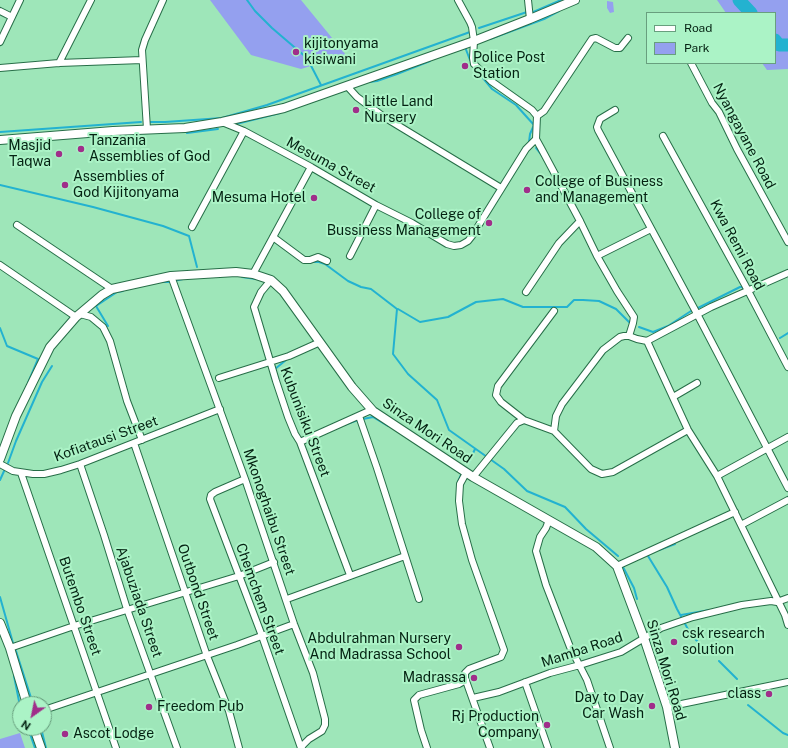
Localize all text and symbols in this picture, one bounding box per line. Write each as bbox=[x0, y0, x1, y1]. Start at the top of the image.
legend bbox=[646, 12, 776, 64]
text: Road bbox=[684, 21, 712, 35]
place label: kijitonyama kisiwani bbox=[304, 36, 378, 68]
text: Park bbox=[684, 41, 710, 55]
marker: kijitonyama kisiwani bbox=[291, 47, 301, 57]
place label: Police Post Station bbox=[473, 50, 545, 82]
marker: Police Post Station bbox=[460, 61, 470, 71]
street label: Nyangayane Road bbox=[709, 80, 779, 192]
place label: Little Land Nursery bbox=[364, 94, 433, 126]
marker: Little Land Nursery bbox=[351, 105, 361, 115]
place label: Tanzania Assemblies of God bbox=[89, 133, 210, 166]
street label: Mesuma Street bbox=[283, 134, 379, 196]
place label: Masjid Taqwa bbox=[8, 138, 51, 170]
marker: Tanzania Assemblies of God bbox=[76, 144, 86, 154]
marker: Masjid Taqwa bbox=[54, 149, 64, 159]
place label: Assemblies of God Kijitonyama bbox=[73, 169, 179, 202]
place label: College of Business and Management bbox=[535, 174, 663, 206]
marker: Assemblies of God Kijitonyama bbox=[60, 180, 70, 190]
marker: College of Business and Management bbox=[522, 185, 532, 195]
place label: Mesuma Hotel bbox=[212, 190, 306, 206]
marker: Mesuma Hotel bbox=[309, 193, 319, 203]
street label: Kwa Remi Road bbox=[706, 197, 768, 293]
place label: College of Bussiness Management bbox=[327, 207, 481, 240]
marker: College of Bussiness Management bbox=[484, 218, 494, 228]
street label: Kubunisiku Street bbox=[276, 365, 334, 479]
street label: Sinza Mori Road bbox=[379, 395, 475, 467]
street label: Kofiatausi Street bbox=[52, 412, 160, 466]
street label: Mkonoghaibu Street bbox=[239, 447, 299, 577]
street label: Chemchem Street bbox=[232, 541, 288, 657]
street label: Outbond Street bbox=[174, 542, 222, 642]
street label: Ajabuziada Street bbox=[112, 544, 166, 660]
street label: Butembo Street bbox=[55, 554, 105, 658]
street label: Sinza Mori Road bbox=[643, 618, 689, 722]
place label: csk research solution bbox=[682, 626, 765, 658]
street label: Mamba Road bbox=[539, 629, 625, 671]
place label: Abdulrahman Nursery And Madrassa School bbox=[307, 631, 451, 664]
marker: csk research solution bbox=[669, 637, 679, 647]
marker: Abdulrahman Nursery And Madrassa School bbox=[454, 642, 464, 652]
place label: Madrassa bbox=[403, 670, 466, 686]
marker: Madrassa bbox=[469, 673, 479, 683]
place label: class bbox=[727, 686, 761, 702]
marker: class bbox=[764, 689, 774, 699]
place label: Day to Day Car Wash bbox=[575, 690, 644, 722]
north arrow bbox=[12, 696, 52, 736]
place label: Freedom Pub bbox=[157, 699, 244, 715]
marker: Day to Day Car Wash bbox=[647, 701, 657, 711]
marker: Freedom Pub bbox=[144, 702, 154, 712]
place label: Rj Production Company bbox=[452, 709, 539, 742]
text: N bbox=[19, 718, 33, 733]
marker: Rj Production Company bbox=[542, 720, 552, 730]
place label: Ascot Lodge bbox=[73, 726, 154, 742]
marker: Ascot Lodge bbox=[60, 729, 70, 739]

